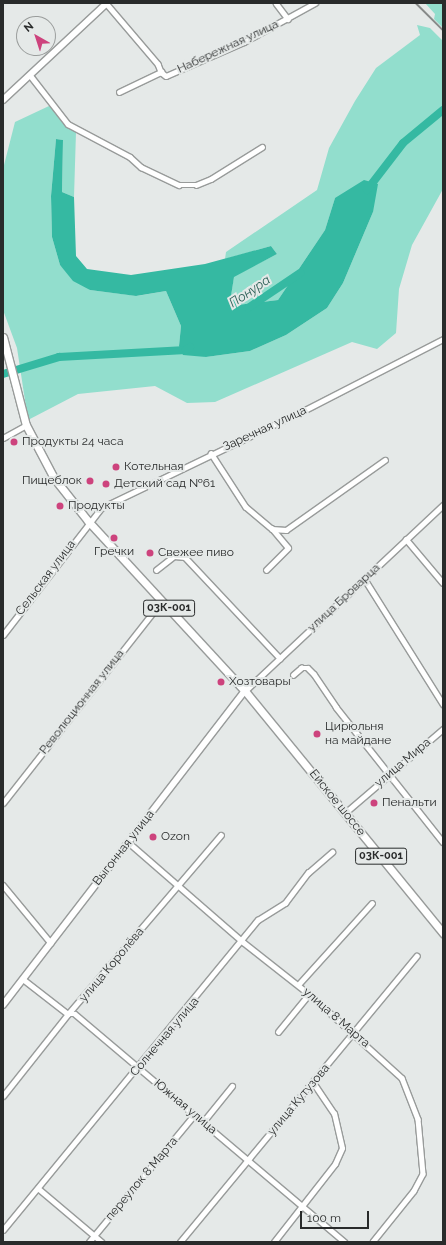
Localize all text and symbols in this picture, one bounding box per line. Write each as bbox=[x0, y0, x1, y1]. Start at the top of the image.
north arrow bbox=[16, 16, 56, 56]
street label: Набережная улица bbox=[175, 17, 281, 77]
text: N bbox=[21, 19, 36, 35]
water label: Понура bbox=[226, 273, 274, 311]
street label: Заречная улица bbox=[221, 403, 309, 455]
place label: Продукты 24 часа bbox=[22, 435, 123, 449]
marker: Продукты 24 часа bbox=[9, 437, 19, 447]
place label: Котельная bbox=[124, 460, 184, 474]
marker: Котельная bbox=[111, 462, 121, 472]
place label: Пищеблок bbox=[22, 474, 82, 488]
marker: Пищеблок bbox=[85, 476, 95, 486]
place label: Детский сад №61 bbox=[114, 477, 215, 491]
marker: Детский сад №61 bbox=[101, 479, 111, 489]
place label: Продукты bbox=[68, 499, 125, 513]
marker: Продукты bbox=[55, 501, 65, 511]
marker: Гречки bbox=[109, 533, 119, 543]
street label: Сельская улица bbox=[13, 538, 79, 618]
place label: Гречки bbox=[94, 545, 134, 559]
place label: Свежее пиво bbox=[158, 546, 234, 560]
marker: Свежее пиво bbox=[145, 548, 155, 558]
street label: улица Броварца bbox=[305, 561, 383, 635]
road number: 03К-001 bbox=[143, 599, 195, 617]
street label: Революционная улица bbox=[37, 647, 127, 757]
place label: Хозтовары bbox=[229, 675, 291, 689]
marker: Хозтовары bbox=[216, 677, 226, 687]
place label: Цирюльня на майдане bbox=[325, 720, 391, 748]
marker: Цирюльня на майдане bbox=[312, 729, 322, 739]
street label: улица Мира bbox=[372, 735, 434, 791]
street label: Ейское шоссе bbox=[306, 767, 368, 839]
place label: Пенальти bbox=[382, 796, 437, 810]
marker: Пенальти bbox=[369, 798, 379, 808]
street label: Выгонная улица bbox=[90, 807, 158, 889]
place label: Ozon bbox=[161, 830, 190, 844]
marker: Ozon bbox=[148, 832, 158, 842]
road number: 03К-001 bbox=[355, 847, 407, 865]
street label: улица Королёва bbox=[77, 925, 147, 1005]
street label: улица 8 Марта bbox=[300, 985, 372, 1051]
street label: Солнечная улица bbox=[128, 994, 202, 1080]
street label: улица Кутузова bbox=[265, 1061, 333, 1139]
street label: Южная улица bbox=[151, 1076, 219, 1138]
street label: переулок 8 Марта bbox=[103, 1134, 181, 1224]
scale bar bbox=[302, 1203, 371, 1229]
text: 100 m bbox=[307, 1211, 341, 1225]

